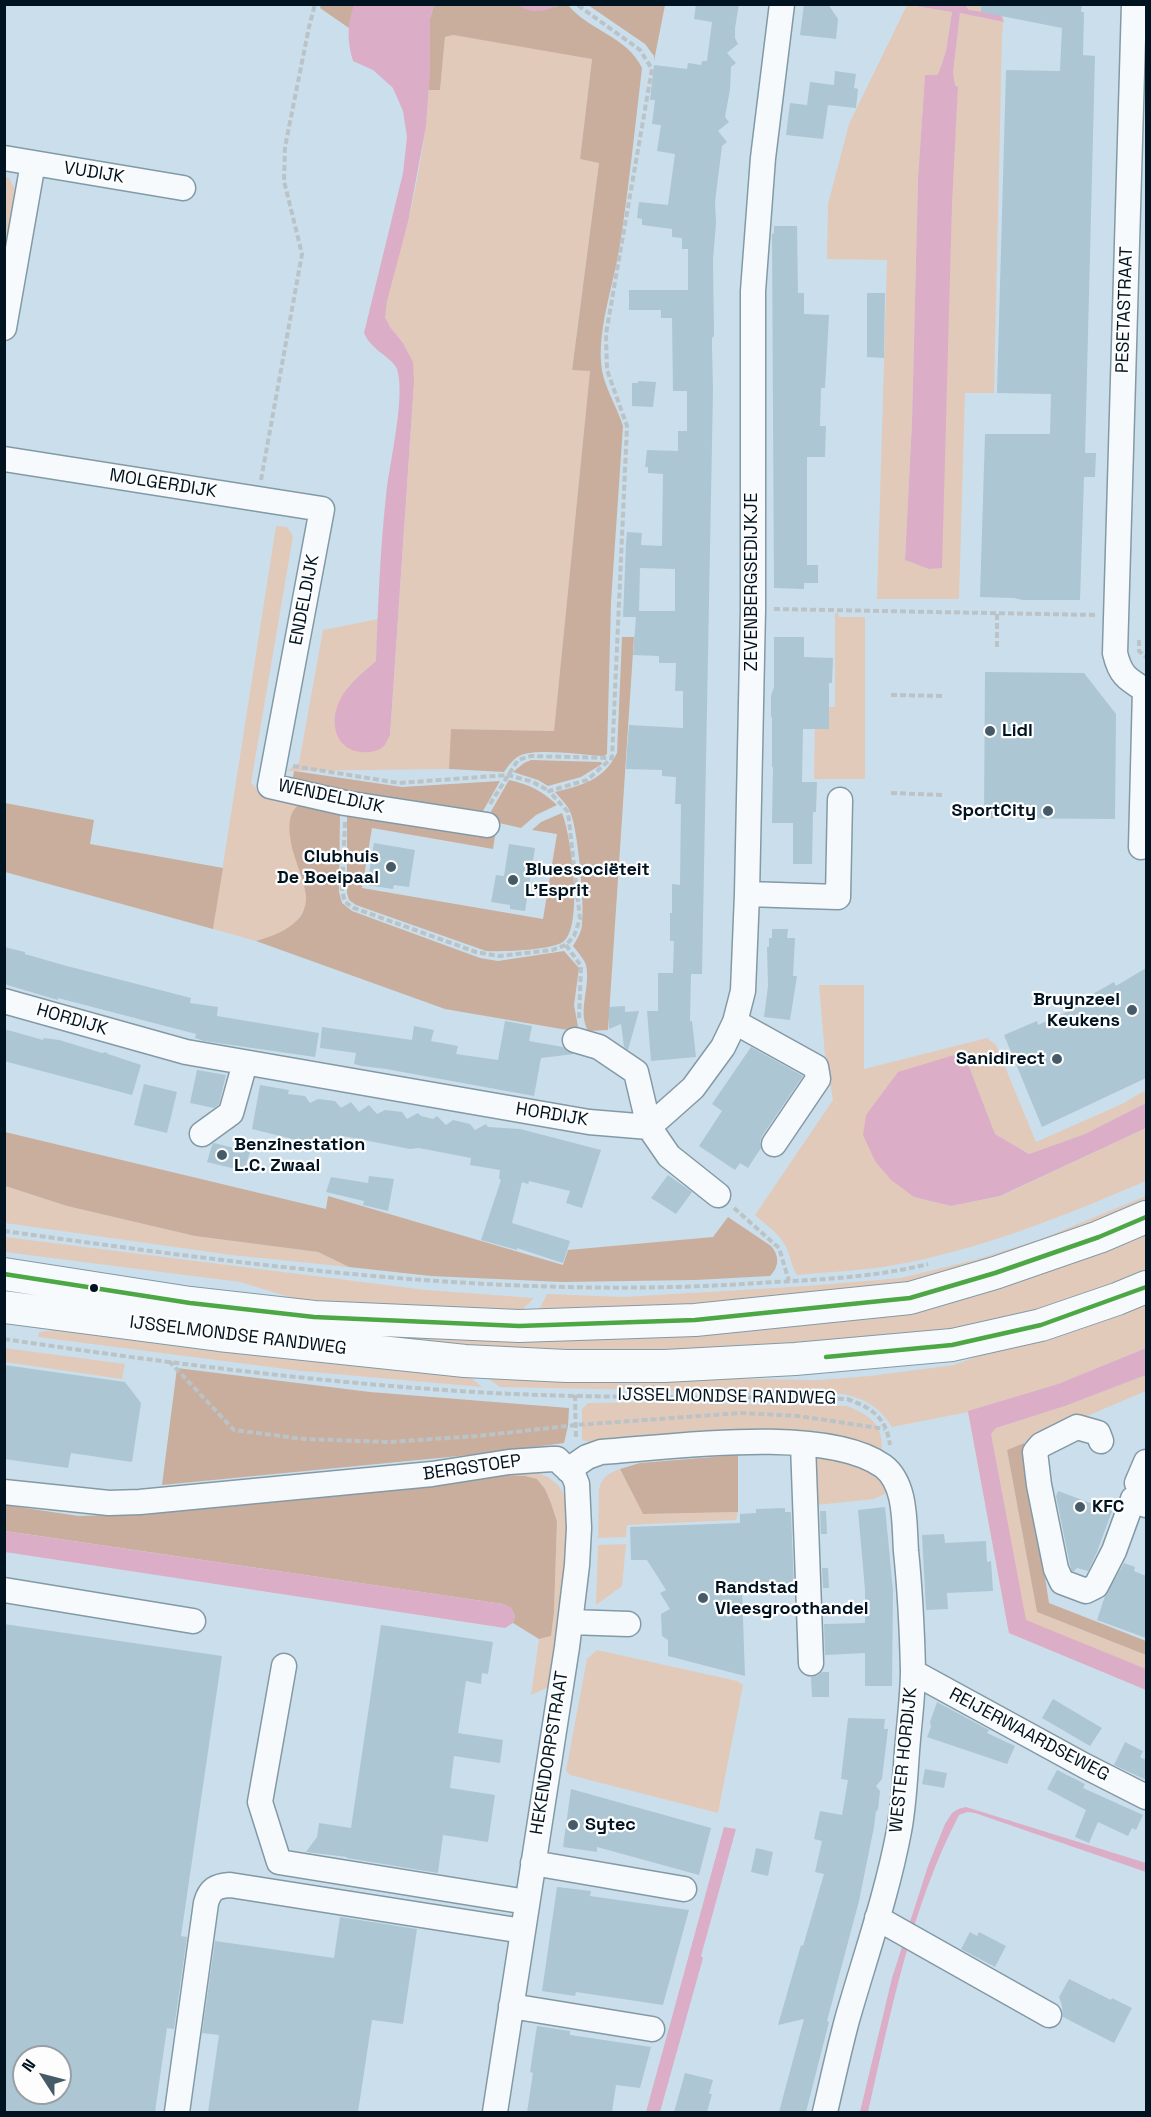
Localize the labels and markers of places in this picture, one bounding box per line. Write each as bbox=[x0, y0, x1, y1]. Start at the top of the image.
place label: Lidl bbox=[1002, 720, 1033, 742]
marker: Lidl bbox=[983, 724, 997, 738]
place label: SportCity bbox=[952, 800, 1036, 822]
marker: SportCity bbox=[1041, 804, 1055, 818]
place label: Clubhuis De Boeipaal bbox=[277, 846, 379, 888]
place label: Bluessociëteit L'Esprit bbox=[525, 859, 650, 902]
marker: Clubhuis De Boeipaal bbox=[384, 860, 398, 874]
marker: Bluessociëteit L'Esprit bbox=[506, 873, 520, 887]
place label: Bruynzeel Keukens bbox=[1033, 989, 1120, 1032]
marker: Bruynzeel Keukens bbox=[1125, 1003, 1139, 1017]
place label: Sanidirect bbox=[956, 1048, 1045, 1070]
marker: Sanidirect bbox=[1050, 1052, 1064, 1066]
place label: Benzinestation L.C. Zwaal bbox=[234, 1134, 365, 1176]
marker: Benzinestation L.C. Zwaal bbox=[215, 1148, 229, 1162]
unlabelled marker bbox=[88, 1282, 100, 1294]
place label: KFC bbox=[1092, 1496, 1124, 1518]
marker: KFC bbox=[1073, 1500, 1087, 1514]
place label: Randstad Vleesgroothandel bbox=[715, 1577, 869, 1620]
marker: Randstad Vleesgroothandel bbox=[696, 1591, 710, 1605]
place label: Sytec bbox=[585, 1814, 636, 1836]
marker: Sytec bbox=[566, 1818, 580, 1832]

